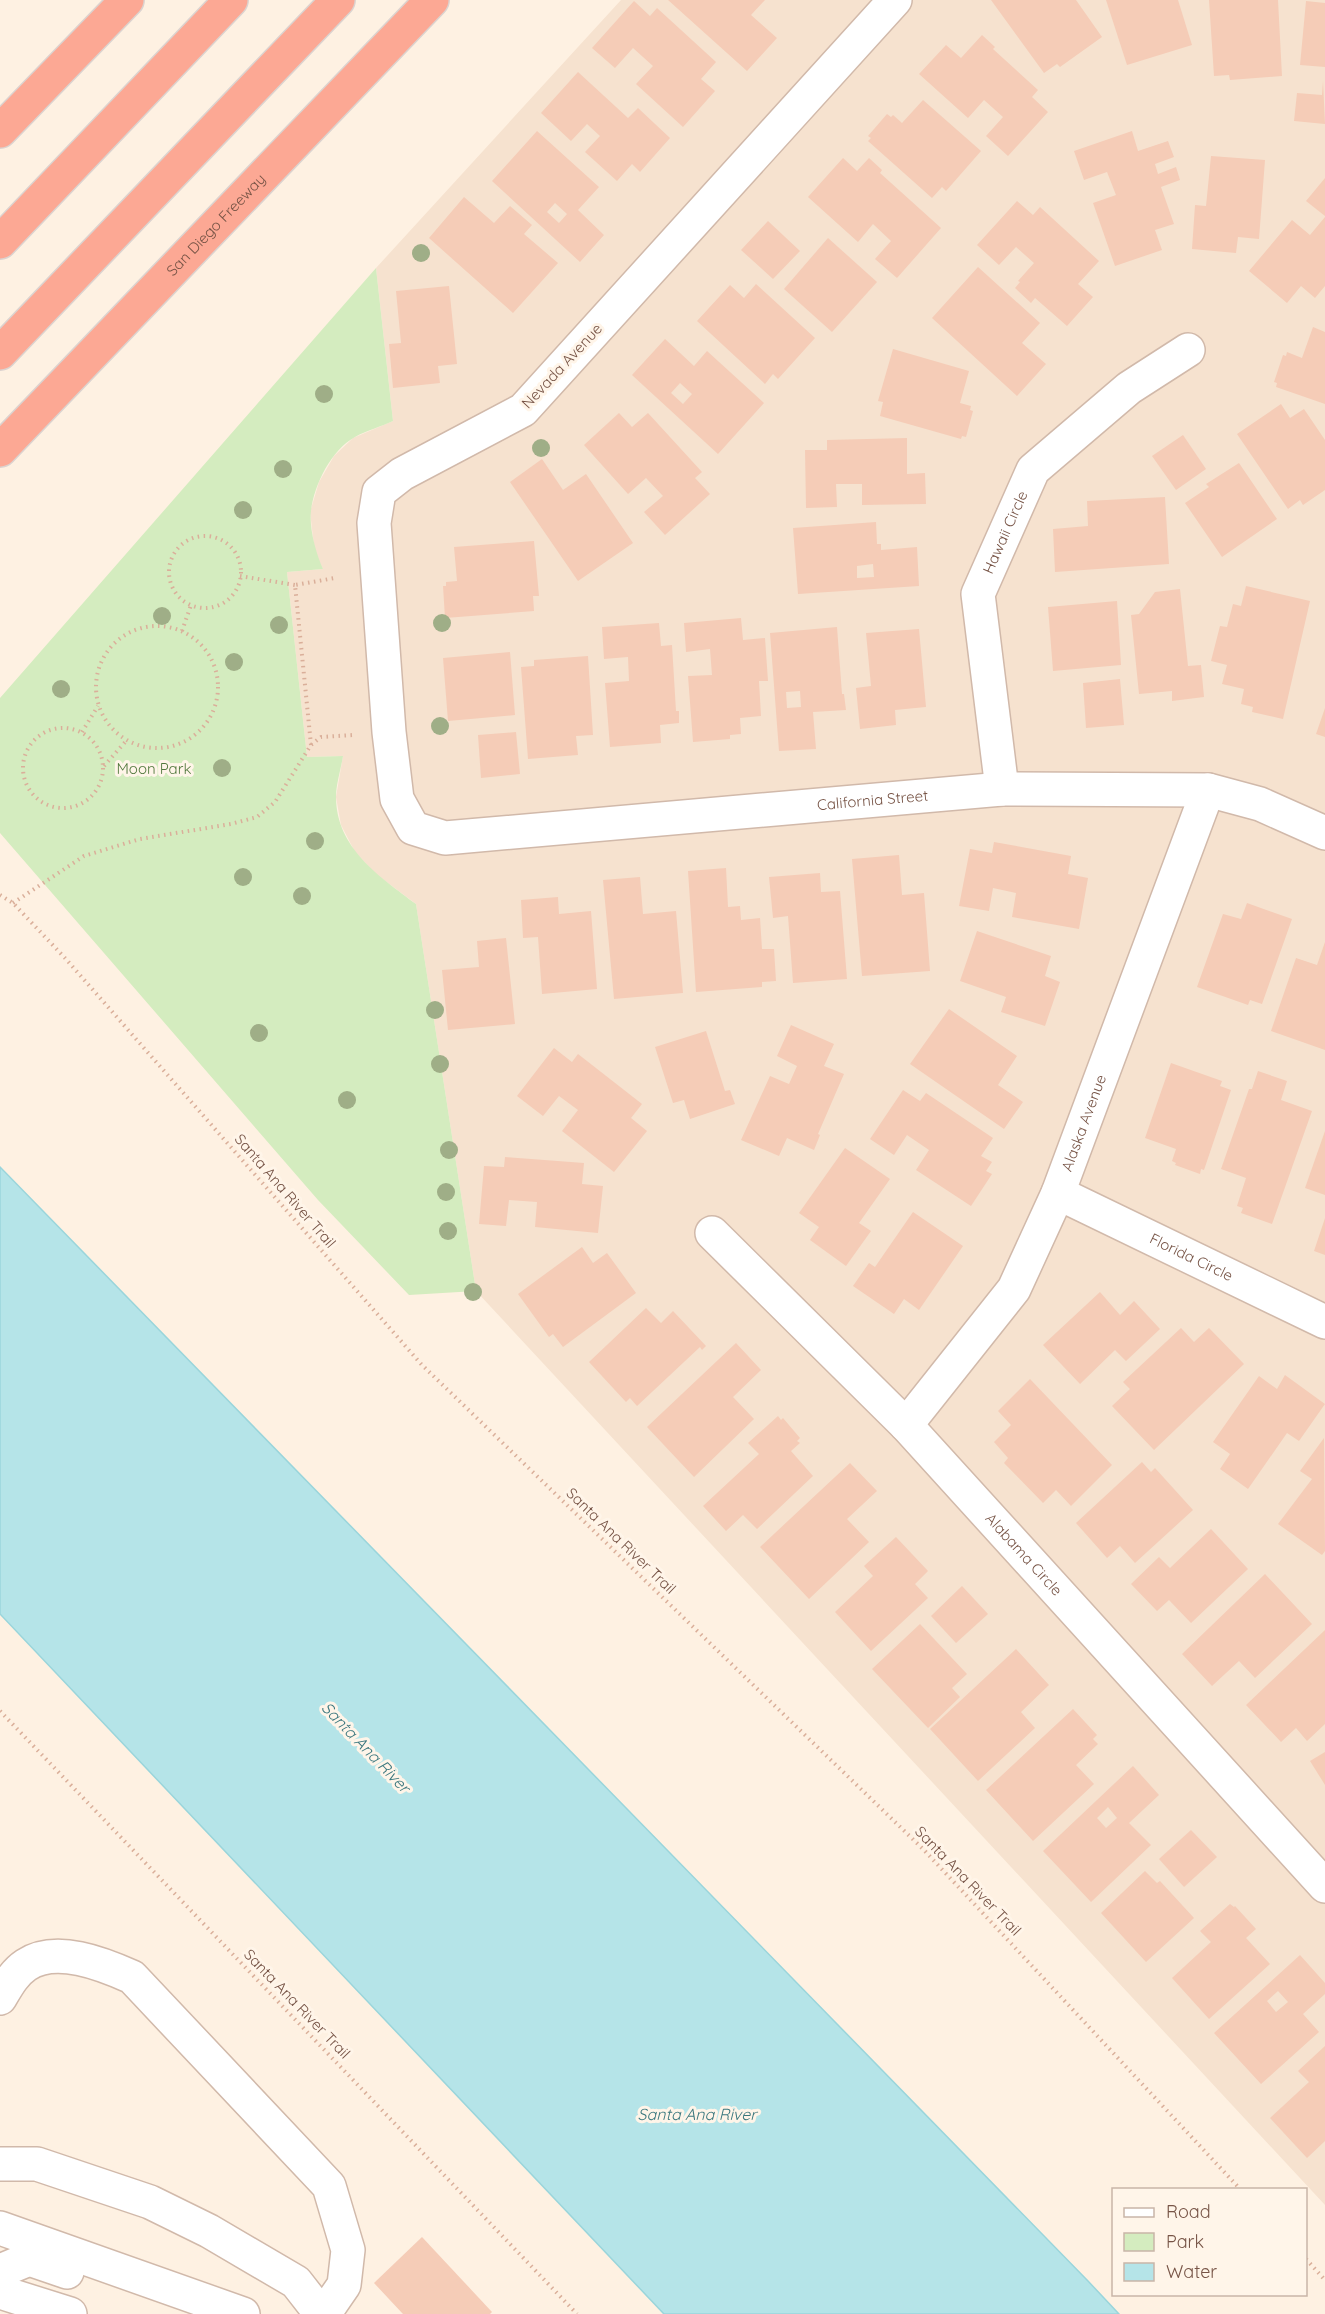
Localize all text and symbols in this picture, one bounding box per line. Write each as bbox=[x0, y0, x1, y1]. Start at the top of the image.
street label: San Diego Freeway bbox=[162, 169, 269, 280]
street label: Nevada Avenue bbox=[517, 319, 606, 412]
street label: Hawaii Circle bbox=[978, 488, 1032, 577]
park label: Moon Park bbox=[116, 759, 192, 778]
street label: California Street bbox=[816, 786, 929, 814]
street label: Alaska Avenue bbox=[1057, 1072, 1110, 1174]
street label: Santa Ana River Trail bbox=[231, 1130, 340, 1252]
street label: Florida Circle bbox=[1147, 1229, 1236, 1285]
street label: Santa Ana River Trail bbox=[563, 1483, 680, 1598]
street label: Alabama Circle bbox=[982, 1509, 1067, 1600]
water label: Santa Ana River bbox=[318, 1697, 416, 1798]
street label: Santa Ana River Trail bbox=[911, 1822, 1026, 1939]
street label: Santa Ana River Trail bbox=[240, 1945, 355, 2062]
water label: Santa Ana River bbox=[638, 2104, 758, 2124]
legend bbox=[1112, 2188, 1307, 2296]
text: Road bbox=[1166, 2200, 1211, 2223]
text: Park bbox=[1166, 2230, 1204, 2253]
text: Water bbox=[1166, 2260, 1217, 2283]

